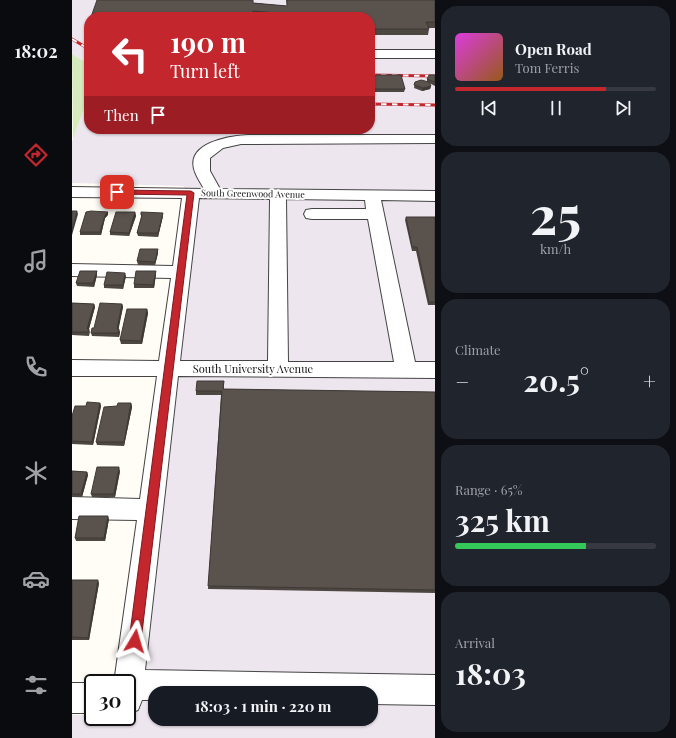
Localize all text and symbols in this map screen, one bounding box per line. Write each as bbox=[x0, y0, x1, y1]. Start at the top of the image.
text: 190 m bbox=[170, 23, 246, 60]
icon: left bbox=[104, 28, 156, 80]
text: 18:02 bbox=[14, 39, 58, 63]
text: Open Road bbox=[515, 39, 592, 59]
text: Turn left bbox=[170, 59, 240, 83]
text: Tom Ferris bbox=[515, 59, 579, 76]
icon: previous bbox=[478, 97, 500, 119]
icon: pause bbox=[545, 97, 567, 119]
icon: next bbox=[612, 97, 634, 119]
icon: arrive bbox=[147, 104, 169, 126]
text: Then bbox=[104, 105, 139, 125]
icon: directions bbox=[22, 141, 50, 169]
pin bbox=[100, 175, 134, 209]
text: 25 bbox=[530, 179, 581, 248]
icon: arrive bbox=[106, 181, 128, 203]
street label: South Greenwood Avenue bbox=[201, 186, 305, 200]
text: km/h bbox=[540, 240, 571, 257]
icon: music bbox=[22, 247, 50, 275]
text: Climate bbox=[455, 341, 501, 358]
icon: phone bbox=[22, 353, 50, 381]
text: 20.5° bbox=[523, 360, 589, 400]
street label: South University Avenue bbox=[193, 361, 314, 376]
text: − bbox=[455, 366, 469, 396]
text: + bbox=[643, 366, 656, 396]
icon: climate bbox=[22, 459, 50, 487]
text: Range · 65% bbox=[455, 481, 523, 498]
text: 325 km bbox=[455, 500, 550, 540]
icon: car bbox=[22, 565, 50, 593]
position arrow bbox=[114, 620, 156, 662]
text: Arrival bbox=[455, 634, 495, 651]
text: 18:03 bbox=[455, 653, 526, 693]
icon: filters bbox=[22, 671, 50, 699]
speed limit sign: 30 bbox=[84, 674, 136, 726]
text: 18:03 · 1 min · 220 m bbox=[195, 696, 331, 716]

